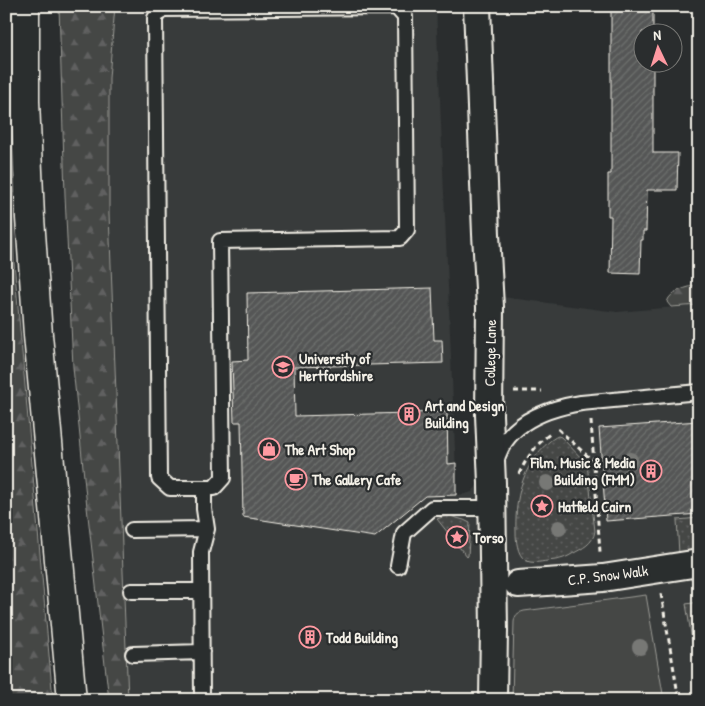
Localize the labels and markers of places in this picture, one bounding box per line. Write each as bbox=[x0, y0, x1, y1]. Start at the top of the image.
place label: University of Hertfordshire bbox=[299, 348, 373, 386]
school or university icon: University of Hertfordshire bbox=[271, 355, 295, 379]
place label: Art and Design Building bbox=[425, 395, 505, 434]
building icon: Art and Design Building bbox=[397, 402, 421, 426]
shop icon: The Art Shop bbox=[257, 437, 281, 461]
place label: The Art Shop bbox=[284, 439, 356, 461]
place label: Film, Music & Media Building (FMM) bbox=[530, 452, 635, 491]
building icon: Film, Music & Media Building (FMM) bbox=[639, 459, 663, 483]
cafe icon: The Gallery Cafe bbox=[284, 467, 308, 491]
place label: The Gallery Cafe bbox=[311, 469, 401, 491]
place icon: Hatfield Cairn bbox=[530, 494, 554, 518]
place label: Hatfield Cairn bbox=[558, 496, 632, 517]
place icon: Torso bbox=[445, 525, 469, 549]
place label: Torso bbox=[472, 527, 504, 548]
building icon: Todd Building bbox=[298, 625, 322, 649]
place label: Todd Building bbox=[325, 627, 398, 649]

